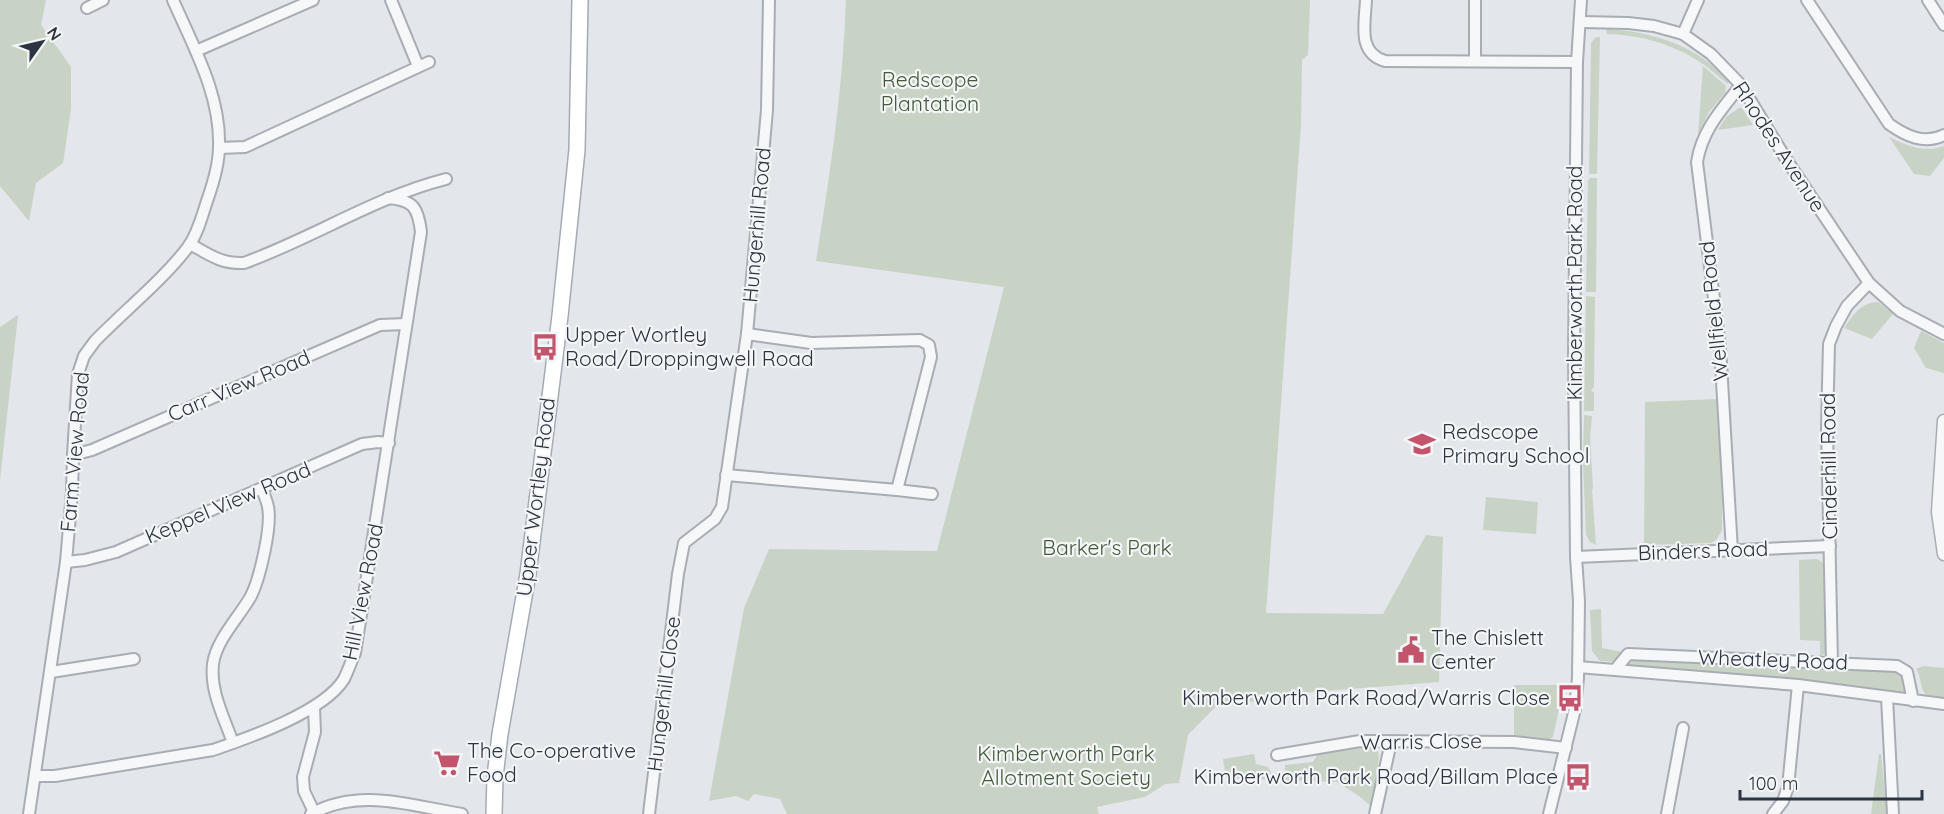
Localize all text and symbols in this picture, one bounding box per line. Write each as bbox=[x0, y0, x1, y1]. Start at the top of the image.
north arrow bbox=[12, 12, 72, 72]
text: N bbox=[43, 23, 66, 44]
park label: Redscope Plantation bbox=[881, 66, 979, 116]
street label: Rhodes Avenue bbox=[1728, 76, 1832, 217]
street label: Hungerhill Road bbox=[736, 146, 776, 304]
street label: Kimberworth Park Road bbox=[1561, 165, 1587, 401]
street label: Wellfield Road bbox=[1693, 240, 1733, 382]
place label: Upper Wortley Road/Droppingwell Road bbox=[565, 321, 814, 371]
bus stop icon: Upper Wortley Road/Droppingwell Road bbox=[530, 332, 560, 362]
street label: Carr View Road bbox=[163, 343, 314, 427]
street label: Farm View Road bbox=[54, 371, 94, 533]
street label: Cinderhill Road bbox=[1814, 392, 1842, 540]
street label: Upper Wortley Road bbox=[510, 396, 560, 598]
place label: Redscope Primary School bbox=[1442, 418, 1590, 468]
school or university icon: Redscope Primary School bbox=[1407, 429, 1437, 459]
street label: Keppel View Road bbox=[141, 455, 314, 549]
street label: Hill View Road bbox=[336, 521, 388, 662]
park label: Barker's Park bbox=[1042, 534, 1172, 560]
street label: Binders Road bbox=[1637, 535, 1769, 565]
street label: Hungerhill Close bbox=[641, 615, 685, 773]
place label: The Chislett Center bbox=[1431, 624, 1544, 674]
public building icon: The Chislett Center bbox=[1396, 635, 1426, 665]
street label: Wheatley Road bbox=[1698, 643, 1849, 675]
bus stop icon: Kimberworth Park Road/Warris Close bbox=[1555, 683, 1585, 713]
place label: Kimberworth Park Road/Warris Close bbox=[1182, 684, 1550, 710]
street label: Warris Close bbox=[1360, 727, 1482, 755]
place label: The Co-operative Food bbox=[467, 737, 636, 787]
park label: Kimberworth Park Allotment Society bbox=[977, 740, 1155, 790]
supermarket icon: The Co-operative Food bbox=[432, 748, 462, 778]
bus stop icon: Kimberworth Park Road/Billam Place bbox=[1563, 762, 1593, 792]
place label: Kimberworth Park Road/Billam Place bbox=[1194, 763, 1558, 789]
scale bar bbox=[1740, 763, 1922, 801]
text: 100 m bbox=[1749, 772, 1798, 795]

